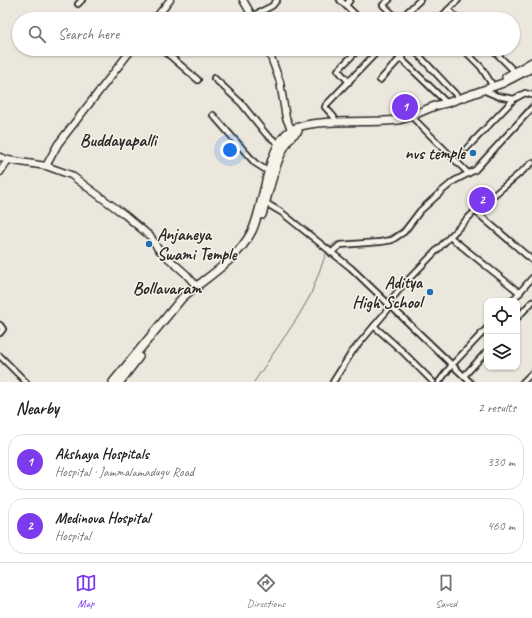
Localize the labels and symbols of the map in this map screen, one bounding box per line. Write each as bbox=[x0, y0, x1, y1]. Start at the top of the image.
pin: 1 bbox=[392, 92, 418, 122]
district label: Buddayapalli bbox=[80, 129, 159, 151]
your location bbox=[220, 140, 240, 160]
place label: nvs temple bbox=[405, 143, 466, 164]
marker: nvs temple bbox=[468, 148, 478, 158]
pin: 2 bbox=[469, 185, 495, 215]
place label: Anjaneya Swami Temple bbox=[157, 224, 239, 265]
marker: Anjaneya Swami Temple bbox=[144, 239, 154, 249]
place label: Aditya High School bbox=[352, 272, 425, 313]
district label: Bollavaram bbox=[133, 277, 202, 299]
marker: Aditya High School bbox=[425, 287, 435, 297]

